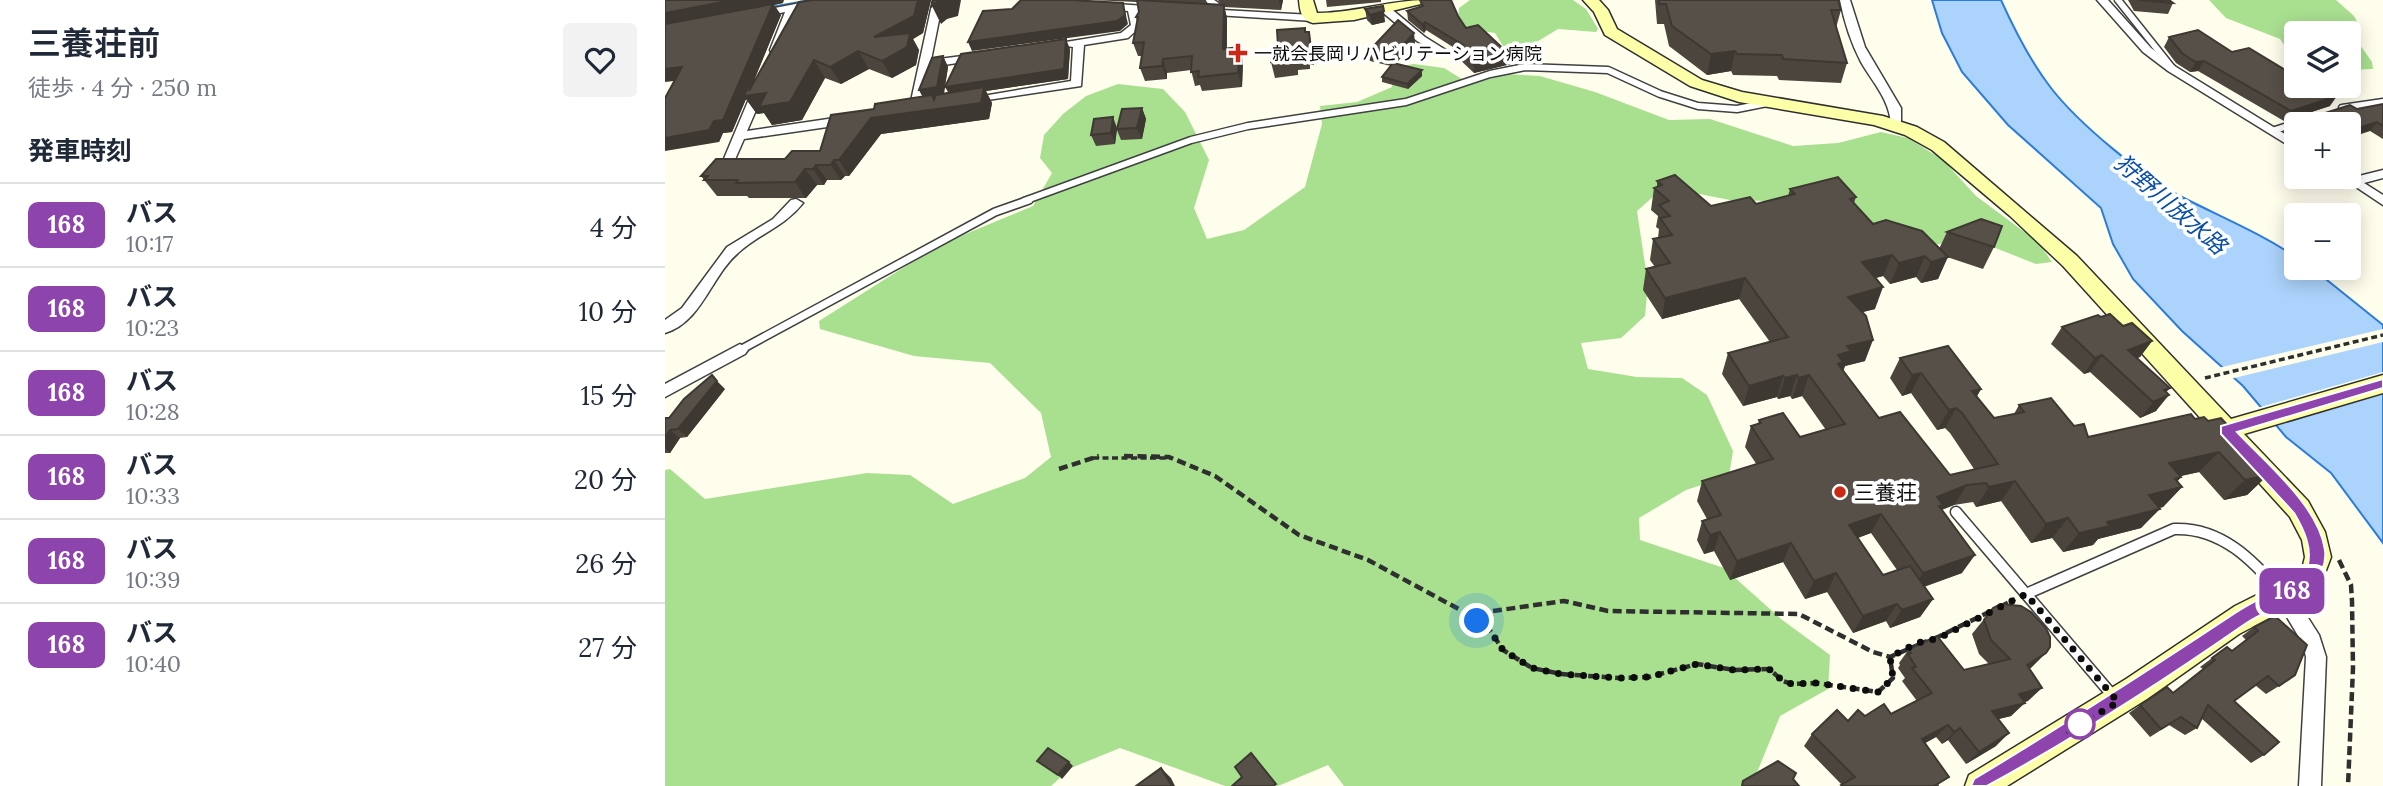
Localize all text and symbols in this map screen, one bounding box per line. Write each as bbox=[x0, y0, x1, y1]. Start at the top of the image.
map controls bbox=[2284, 21, 2361, 280]
button: layers bbox=[2284, 21, 2361, 98]
text: 三養荘前 bbox=[28, 22, 160, 64]
button: heart bbox=[563, 23, 637, 97]
place label: 一就会長岡リハビリテーション病院 bbox=[1254, 42, 1542, 65]
marker: 一就会長岡リハビリテーション病院 bbox=[1228, 43, 1248, 63]
text: 徒歩 · 4 分 · 250 m bbox=[28, 73, 217, 102]
button: + bbox=[2284, 112, 2361, 189]
text: 発車時刻 bbox=[28, 134, 132, 167]
water label: 狩野川放水路 bbox=[2109, 148, 2234, 262]
text: バス bbox=[126, 196, 178, 229]
button: − bbox=[2284, 203, 2361, 280]
text: 168 bbox=[48, 209, 85, 240]
text: 4 分 bbox=[590, 211, 637, 244]
text: 10:17 bbox=[126, 229, 173, 258]
text: バス bbox=[126, 280, 178, 313]
text: 168 bbox=[48, 293, 85, 324]
text: 10 分 bbox=[579, 295, 637, 328]
text: 10:23 bbox=[126, 313, 179, 342]
text: バス bbox=[126, 364, 178, 397]
text: 168 bbox=[48, 377, 85, 408]
text: 15 分 bbox=[581, 379, 637, 412]
text: 10:28 bbox=[126, 397, 180, 426]
text: バス bbox=[126, 448, 178, 481]
text: 168 bbox=[48, 461, 85, 492]
text: 20 分 bbox=[574, 463, 637, 496]
place label: 三養荘 bbox=[1854, 479, 1917, 506]
text: 10:33 bbox=[126, 481, 180, 510]
marker: 三養荘 bbox=[1832, 484, 1848, 500]
text: バス bbox=[126, 532, 178, 565]
text: 168 bbox=[48, 545, 85, 576]
text: 26 分 bbox=[575, 547, 637, 580]
text: 10:39 bbox=[126, 565, 181, 594]
line badge: 168 bbox=[2252, 568, 2332, 614]
text: 168 bbox=[2273, 575, 2311, 606]
your location bbox=[1459, 603, 1494, 638]
text: バス bbox=[126, 616, 178, 649]
text: 168 bbox=[48, 629, 85, 660]
text: 27 分 bbox=[578, 631, 637, 664]
text: 10:40 bbox=[126, 649, 181, 678]
unlabelled marker bbox=[2065, 709, 2095, 739]

